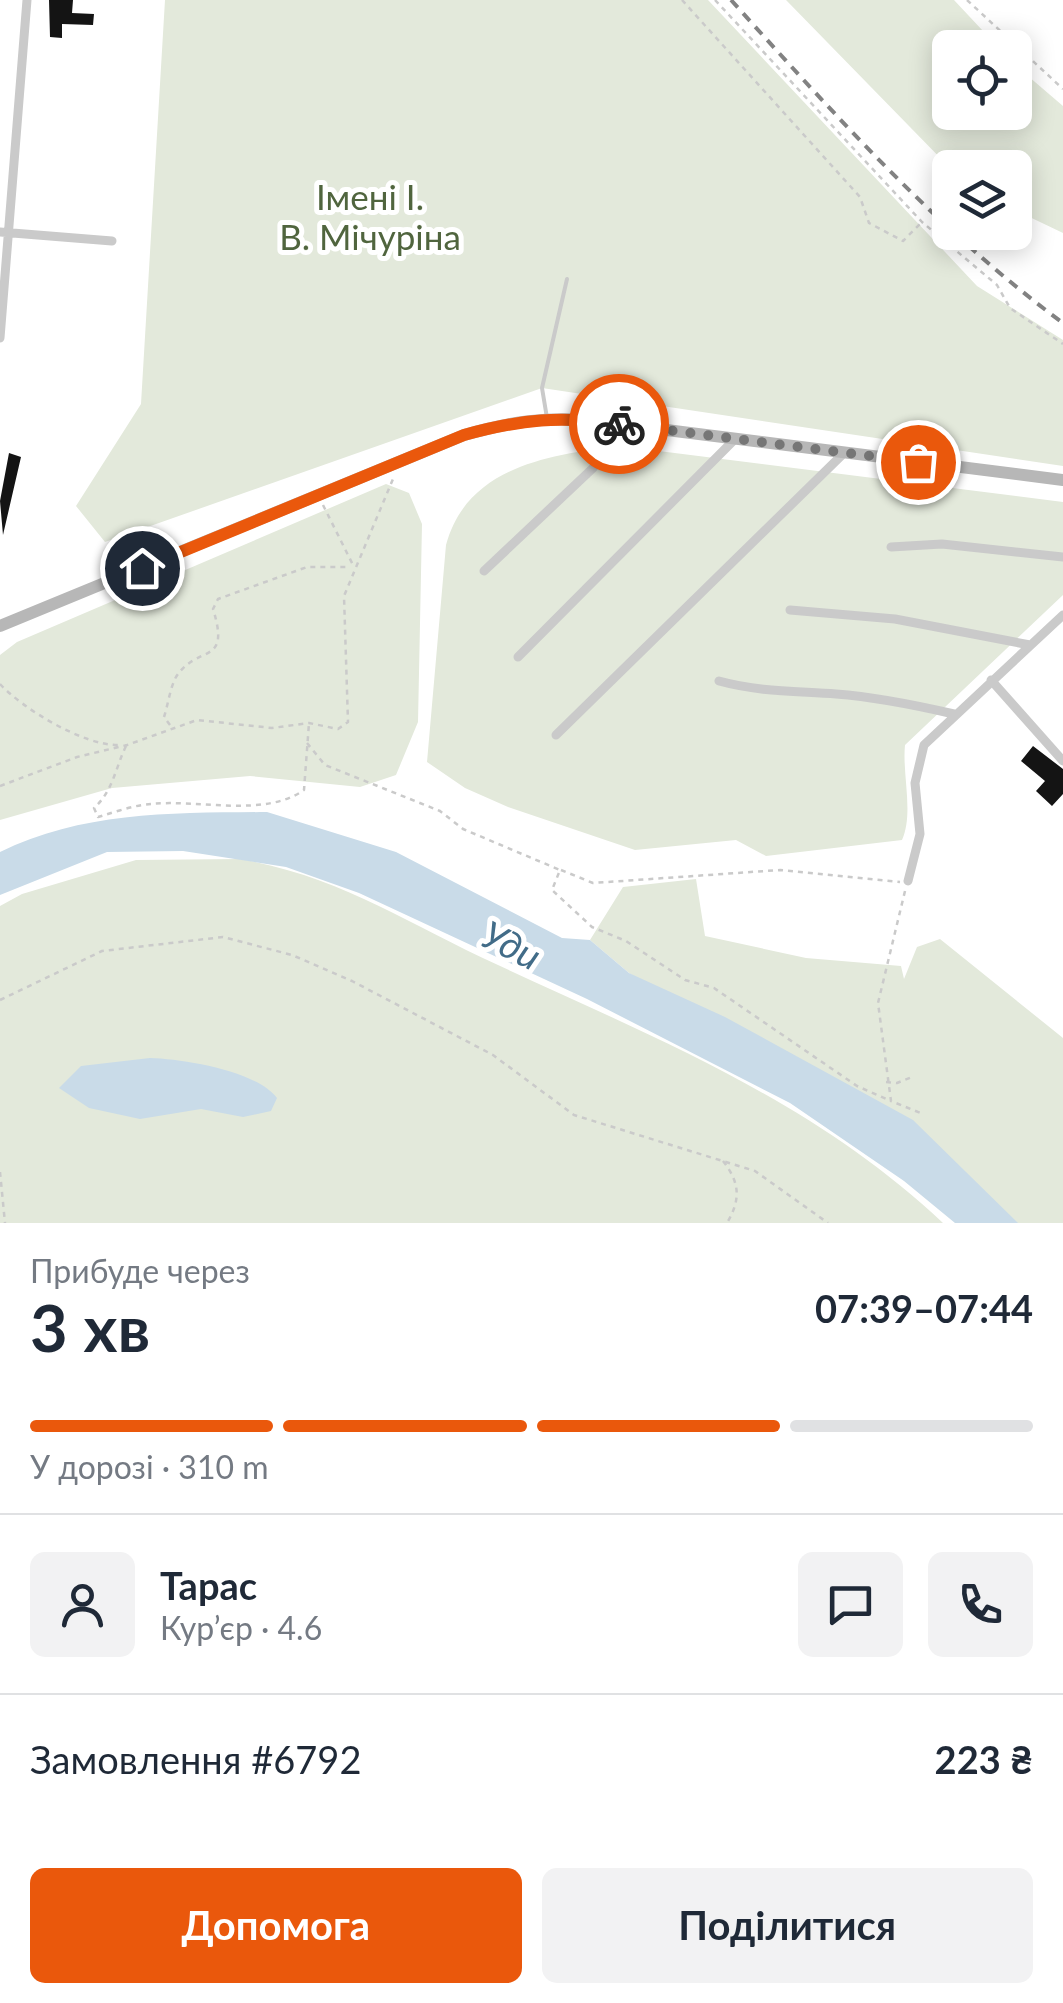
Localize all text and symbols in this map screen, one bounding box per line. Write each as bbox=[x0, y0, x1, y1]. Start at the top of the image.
map controls bbox=[932, 30, 1032, 250]
button: locate bbox=[932, 30, 1032, 130]
button: layers bbox=[932, 150, 1032, 250]
park label: Імені І. В. Мічуріна bbox=[279, 175, 461, 257]
courier bbox=[569, 374, 669, 474]
icon: bike bbox=[592, 397, 647, 452]
pin bbox=[876, 420, 961, 505]
icon: bag bbox=[891, 435, 946, 490]
pin bbox=[100, 526, 185, 611]
icon: home bbox=[115, 541, 170, 596]
water label: Уди bbox=[475, 910, 549, 978]
text: Прибуде через bbox=[30, 1251, 250, 1290]
text: 07:39–07:44 bbox=[815, 1285, 1033, 1331]
text: 3 хв bbox=[30, 1288, 150, 1366]
text: У дорозі · 310 m bbox=[30, 1447, 269, 1486]
button: person bbox=[30, 1552, 135, 1657]
button: chat bbox=[798, 1552, 903, 1657]
button: phone bbox=[928, 1552, 1033, 1657]
text: Тарас bbox=[160, 1562, 257, 1608]
text: Кур’єр · 4.6 bbox=[160, 1608, 322, 1647]
text: Замовлення #6792 bbox=[30, 1736, 361, 1782]
text: 223 ₴ bbox=[935, 1736, 1033, 1782]
button: Допомога bbox=[30, 1868, 522, 1983]
button: Поділитися bbox=[542, 1868, 1033, 1983]

